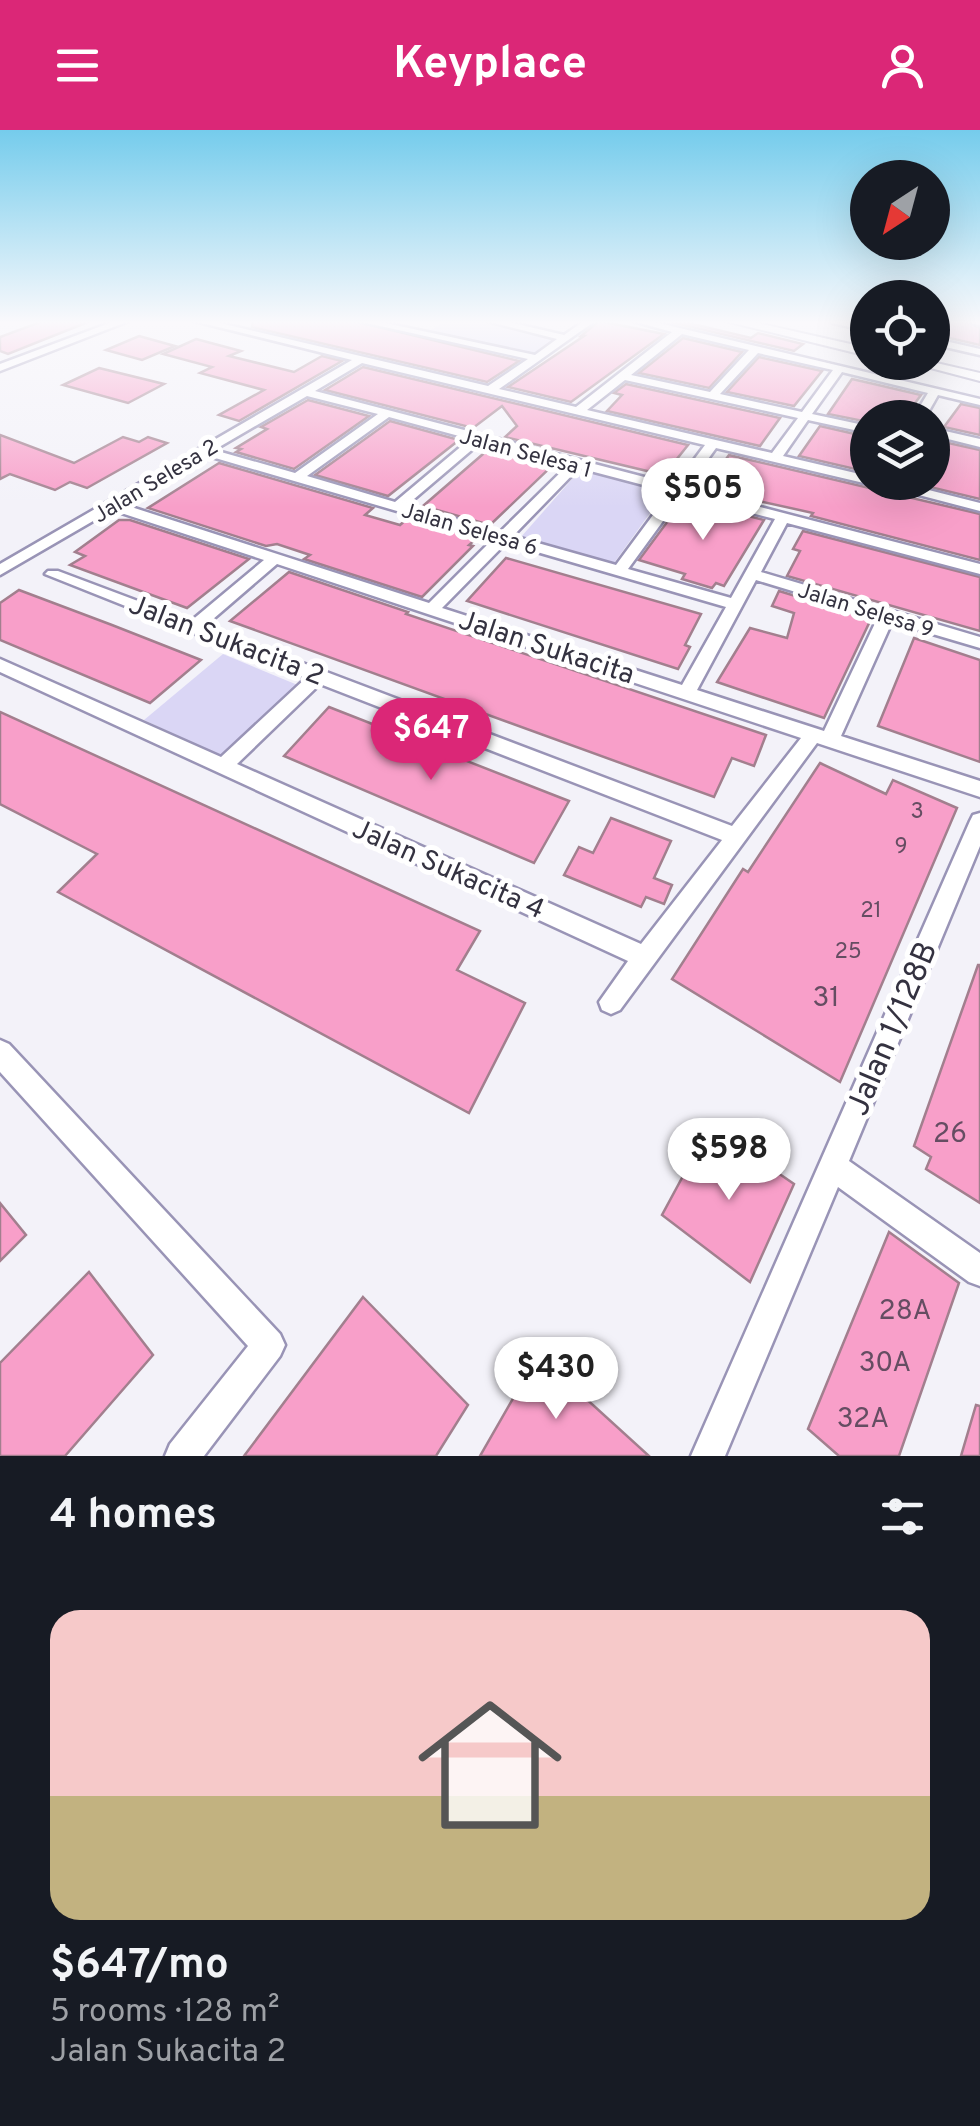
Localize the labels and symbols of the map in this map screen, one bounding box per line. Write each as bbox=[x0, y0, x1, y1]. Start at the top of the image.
north arrow bbox=[850, 160, 950, 260]
street label: Jalan Selesa 1 bbox=[456, 424, 594, 485]
street label: Jalan Selesa 2 bbox=[89, 434, 224, 530]
pin: $505 bbox=[644, 458, 762, 543]
street label: Jalan Selesa 6 bbox=[398, 498, 541, 563]
street label: Jalan Selesa 9 bbox=[794, 578, 937, 645]
street label: Jalan Sukacita 2 bbox=[123, 588, 329, 696]
street label: Jalan Sukacita bbox=[454, 603, 639, 694]
pin: $647 bbox=[372, 698, 490, 783]
house number: 3 bbox=[910, 799, 924, 826]
street label: Jalan Sukacita 4 bbox=[346, 812, 550, 929]
house number: 9 bbox=[894, 834, 908, 861]
house number: 21 bbox=[860, 898, 882, 925]
street label: Jalan 1/128B bbox=[839, 936, 948, 1122]
house number: 25 bbox=[834, 939, 862, 966]
house number: 31 bbox=[812, 981, 840, 1017]
house number: 26 bbox=[933, 1117, 967, 1153]
pin: $598 bbox=[670, 1118, 788, 1203]
house number: 28A bbox=[879, 1294, 931, 1330]
pin: $430 bbox=[497, 1337, 615, 1422]
house number: 30A bbox=[859, 1346, 911, 1382]
house number: 32A bbox=[837, 1402, 889, 1438]

